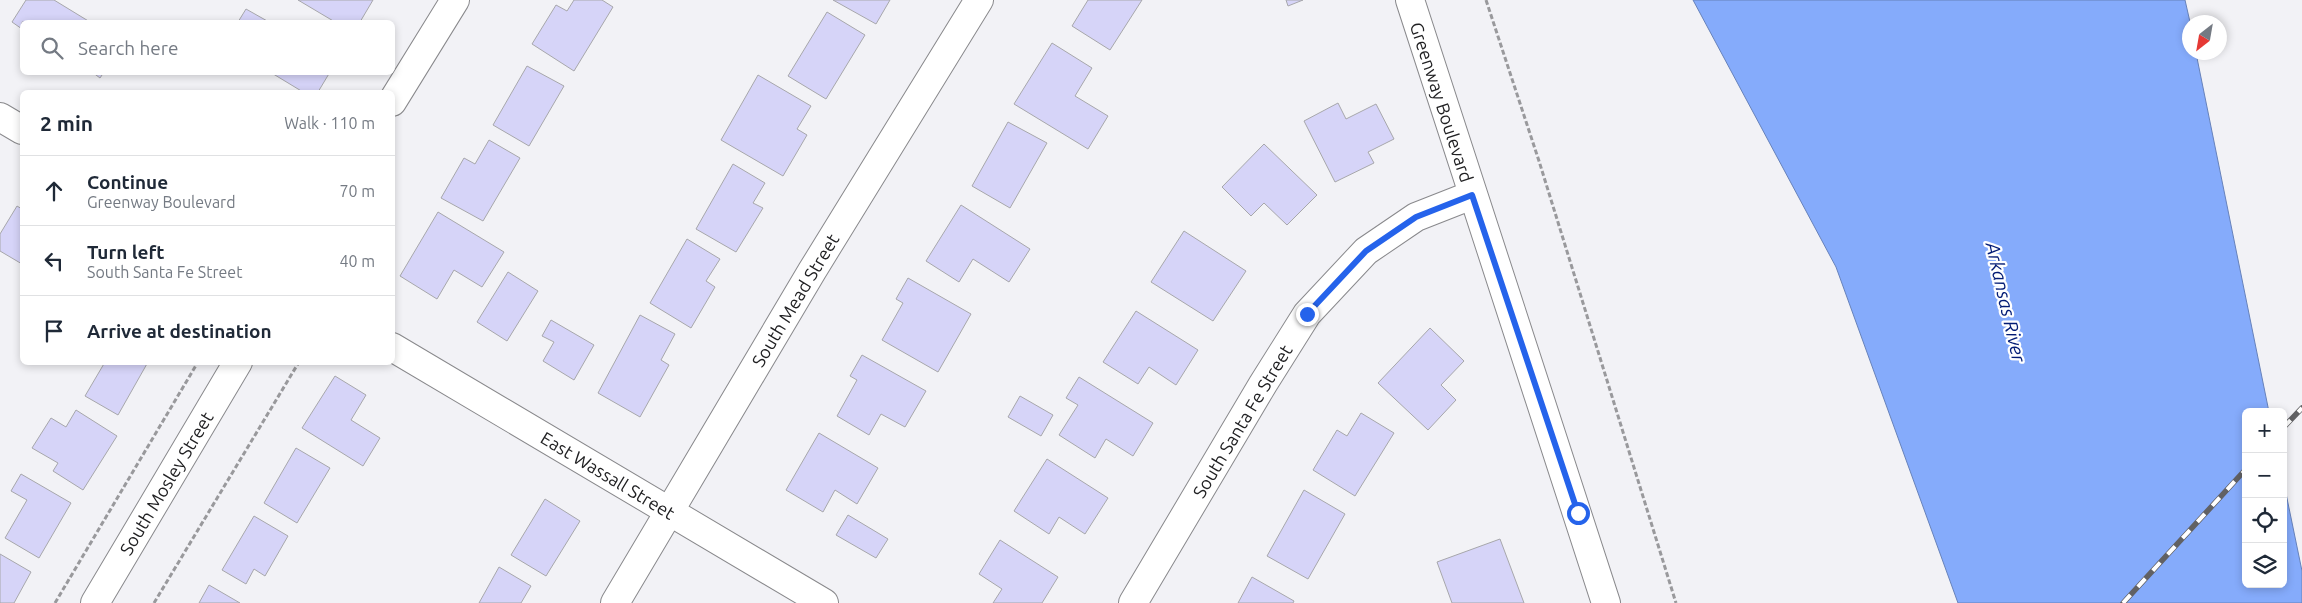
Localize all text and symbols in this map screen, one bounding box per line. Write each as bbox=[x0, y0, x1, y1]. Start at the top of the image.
north arrow bbox=[2182, 15, 2227, 60]
street label: Greenway Boulevard bbox=[1407, 19, 1477, 185]
search box bbox=[20, 20, 395, 75]
icon: search bbox=[38, 34, 66, 62]
text: Search here bbox=[78, 37, 178, 59]
text: 2 min bbox=[40, 111, 93, 135]
text: Walk · 110 m bbox=[284, 114, 375, 132]
text: Continue bbox=[87, 171, 168, 193]
icon: ahead bbox=[40, 177, 68, 205]
text: 70 m bbox=[339, 182, 375, 200]
text: Greenway Boulevard bbox=[87, 193, 236, 211]
street label: South Mead Street bbox=[747, 230, 843, 370]
water label: Arkansas River bbox=[1981, 239, 2031, 365]
text: Turn left bbox=[87, 241, 165, 263]
icon: left bbox=[40, 247, 68, 275]
text: 40 m bbox=[339, 252, 375, 270]
text: South Santa Fe Street bbox=[87, 263, 242, 281]
route end bbox=[1296, 303, 1319, 326]
icon: arrive bbox=[40, 317, 68, 345]
text: Arrive at destination bbox=[87, 320, 272, 342]
street label: South Santa Fe Street bbox=[1188, 341, 1296, 501]
street label: South Mosley Street bbox=[115, 408, 217, 558]
map controls bbox=[2242, 408, 2287, 588]
button: + bbox=[2242, 408, 2287, 453]
street label: East Wassall Street bbox=[537, 427, 679, 523]
button: − bbox=[2242, 453, 2287, 498]
button: locate bbox=[2242, 498, 2287, 543]
route start bbox=[1567, 502, 1590, 525]
button: layers bbox=[2242, 543, 2287, 588]

